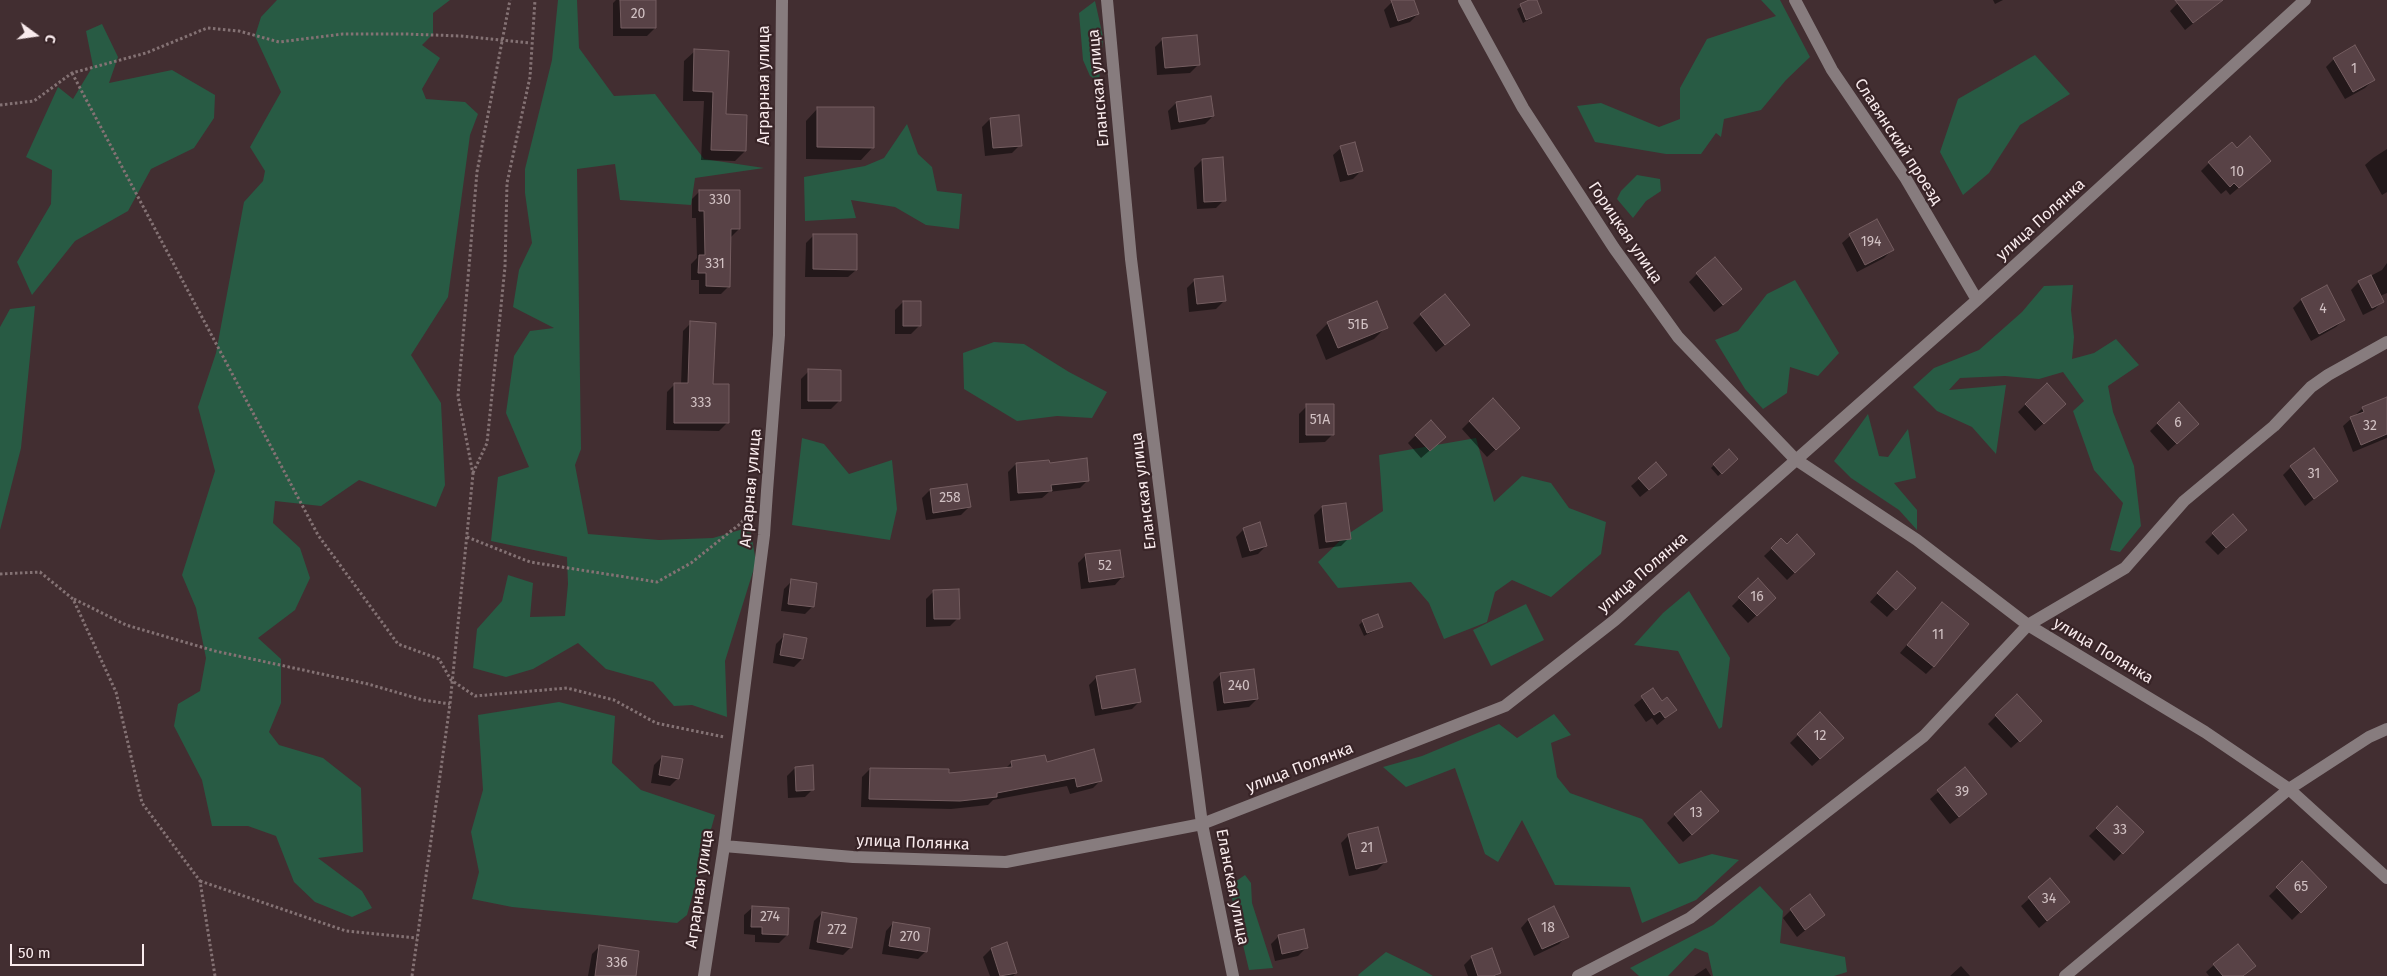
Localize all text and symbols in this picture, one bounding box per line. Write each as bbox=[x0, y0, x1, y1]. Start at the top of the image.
house number: 20 bbox=[631, 6, 645, 22]
north arrow bbox=[10, 10, 60, 60]
street label: Аграрная улица bbox=[755, 25, 775, 145]
street label: Еланская улица bbox=[1084, 28, 1114, 148]
text: С bbox=[41, 33, 59, 45]
house number: 1 bbox=[2351, 61, 2357, 77]
street label: Славянский проезд bbox=[1850, 75, 1946, 209]
house number: 10 bbox=[2230, 164, 2244, 180]
street label: улица Полянка bbox=[1993, 175, 2089, 265]
street label: Горицкая улица bbox=[1584, 178, 1666, 288]
house number: 330 bbox=[709, 192, 731, 208]
house number: 194 bbox=[1861, 234, 1881, 250]
house number: 331 bbox=[705, 256, 725, 272]
house number: 4 bbox=[2319, 301, 2327, 317]
house number: 51Б bbox=[1348, 317, 1368, 333]
house number: 333 bbox=[691, 395, 711, 411]
house number: 51А bbox=[1310, 412, 1330, 428]
house number: 6 bbox=[2174, 415, 2182, 431]
house number: 32 bbox=[2363, 418, 2377, 434]
street label: Аграрная улица bbox=[736, 428, 766, 548]
street label: Еланская улица bbox=[1127, 431, 1161, 551]
house number: 31 bbox=[2308, 466, 2320, 482]
house number: 258 bbox=[939, 490, 961, 506]
street label: улица Полянка bbox=[1594, 529, 1692, 617]
house number: 52 bbox=[1098, 558, 1112, 574]
house number: 16 bbox=[1750, 589, 1764, 605]
street label: улица Полянка bbox=[2050, 614, 2156, 688]
house number: 11 bbox=[1932, 627, 1944, 643]
house number: 240 bbox=[1228, 678, 1250, 694]
house number: 12 bbox=[1814, 728, 1826, 744]
street label: улица Полянка bbox=[1244, 739, 1356, 797]
house number: 39 bbox=[1955, 784, 1969, 800]
house number: 13 bbox=[1689, 805, 1703, 821]
house number: 33 bbox=[2113, 822, 2127, 838]
street label: Еланская улица bbox=[1211, 827, 1253, 947]
street label: Аграрная улица bbox=[682, 829, 718, 949]
street label: улица Полянка bbox=[856, 831, 970, 855]
house number: 21 bbox=[1361, 840, 1373, 856]
house number: 65 bbox=[2294, 879, 2308, 895]
house number: 34 bbox=[2042, 891, 2056, 907]
house number: 274 bbox=[760, 909, 780, 925]
house number: 18 bbox=[1541, 920, 1555, 936]
house number: 272 bbox=[827, 922, 847, 938]
house number: 270 bbox=[900, 929, 920, 945]
scale bar bbox=[12, 934, 146, 966]
text: 50 m bbox=[18, 944, 51, 962]
house number: 336 bbox=[606, 955, 628, 971]

